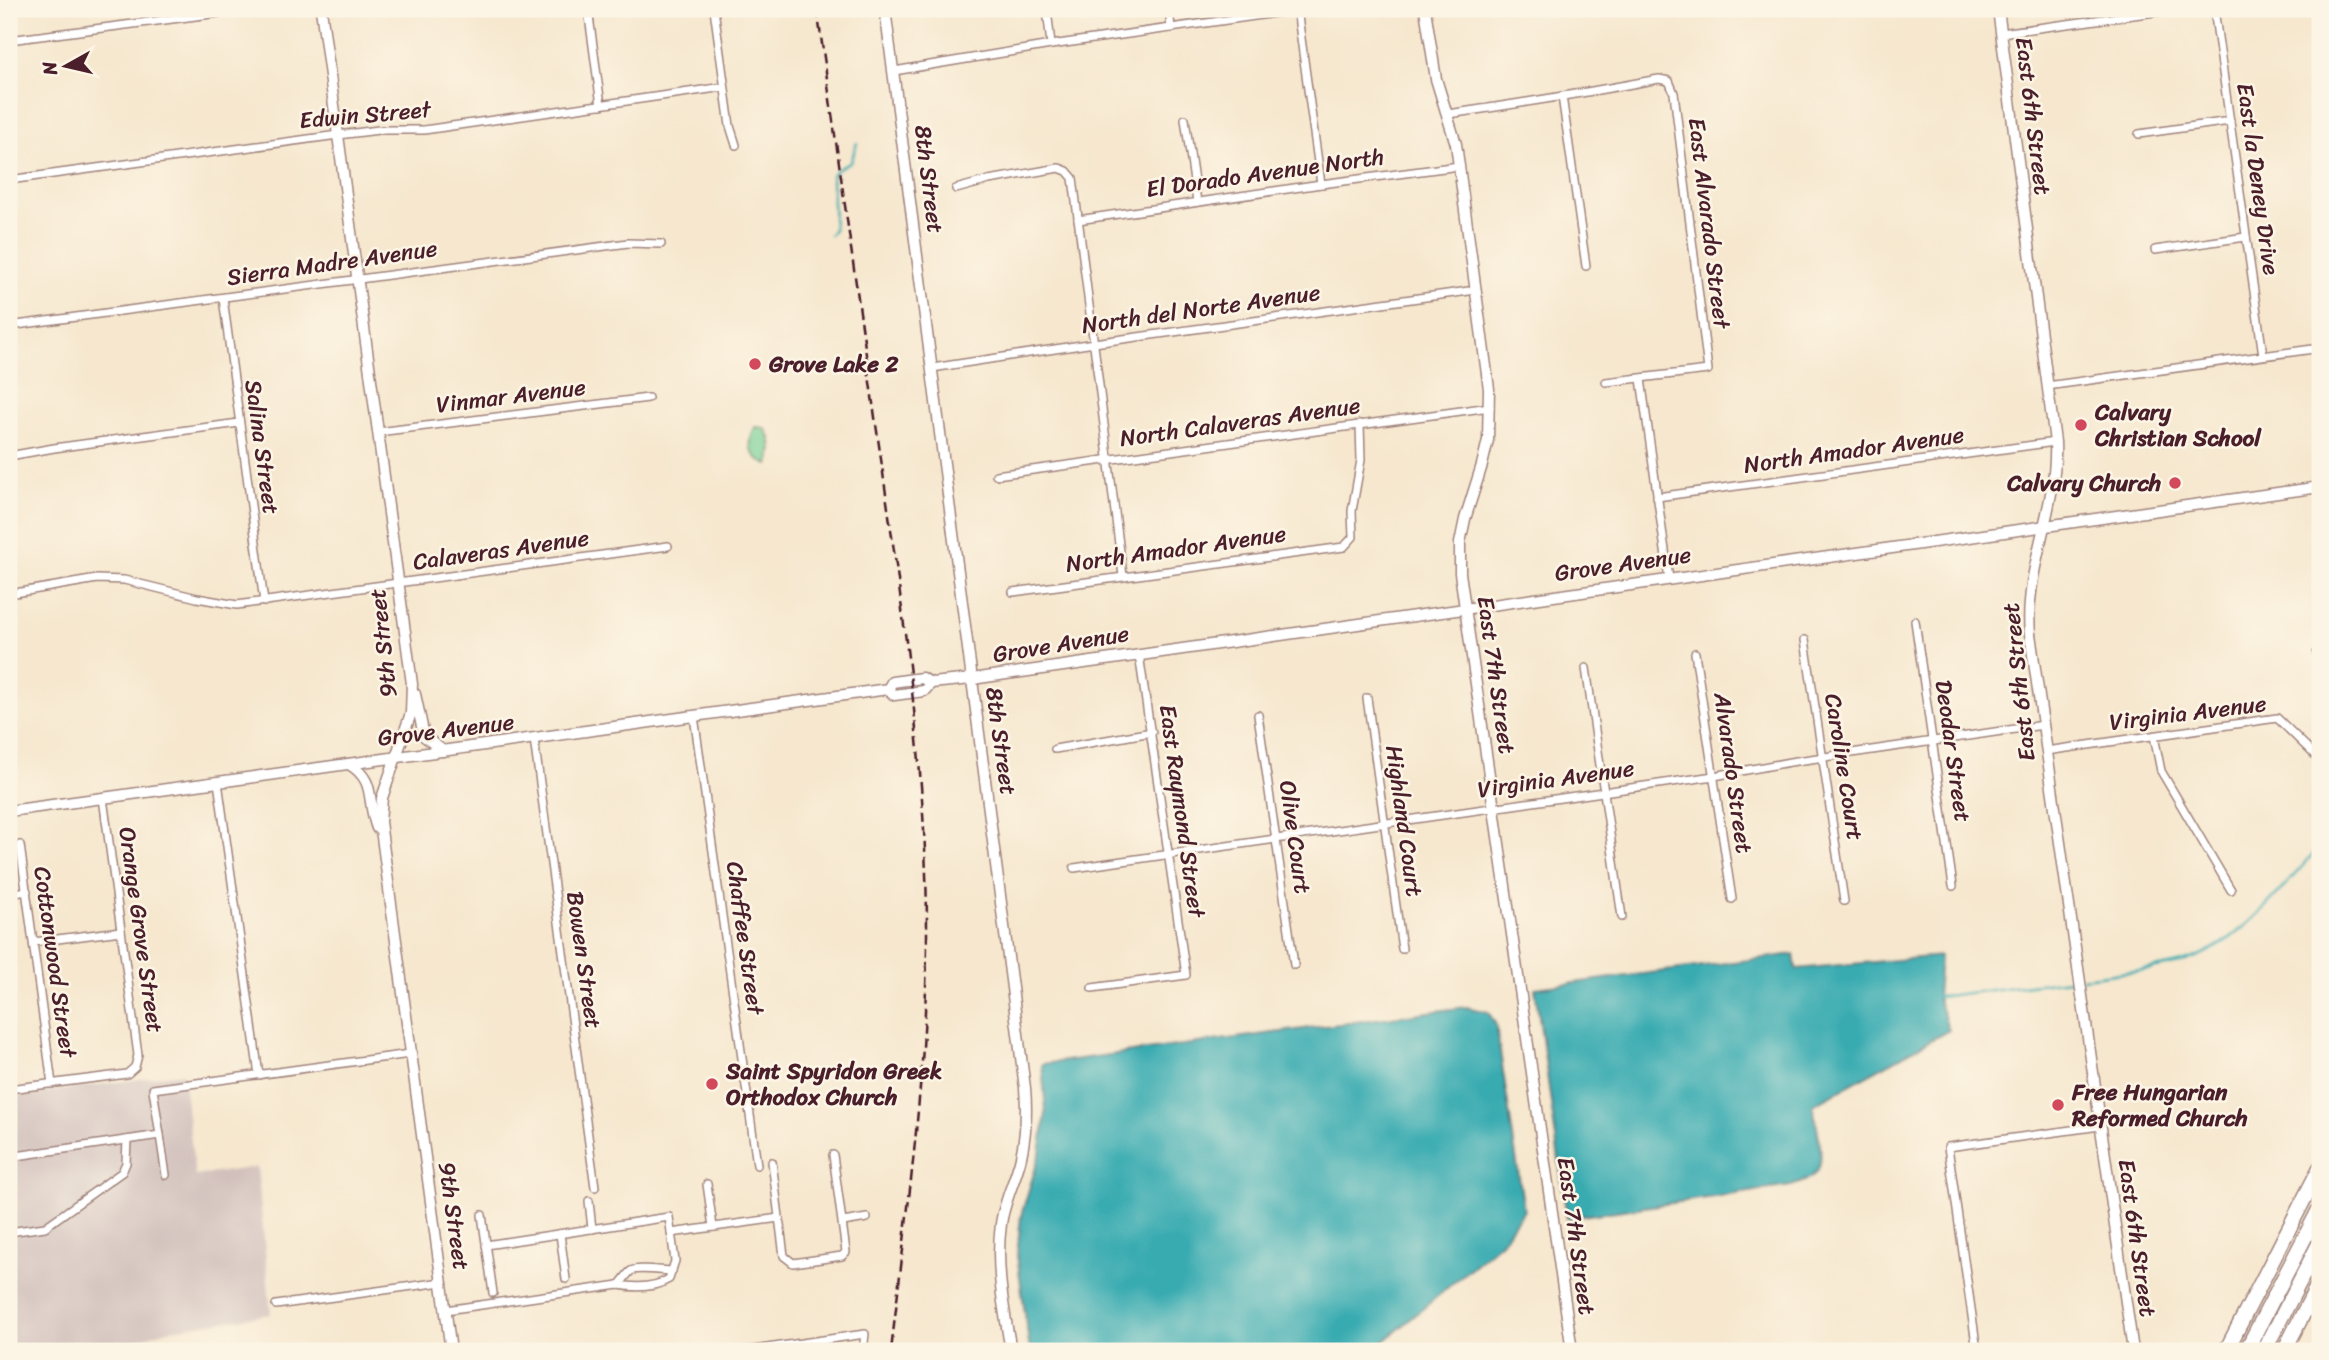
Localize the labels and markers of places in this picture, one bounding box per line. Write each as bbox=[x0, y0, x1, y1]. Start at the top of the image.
place label: Grove Lake 2 bbox=[768, 344, 899, 385]
marker: Grove Lake 2 bbox=[747, 356, 763, 372]
place label: Calvary Christian School bbox=[2094, 392, 2262, 459]
marker: Calvary Christian School bbox=[2073, 417, 2089, 433]
place label: Calvary Church bbox=[2006, 463, 2161, 504]
marker: Calvary Church bbox=[2167, 475, 2183, 491]
place label: Saint Spyridon Greek Orthodox Church bbox=[725, 1051, 942, 1118]
place label: Free Hungarian Reformed Church bbox=[2071, 1072, 2248, 1139]
marker: Saint Spyridon Greek Orthodox Church bbox=[704, 1076, 720, 1092]
marker: Free Hungarian Reformed Church bbox=[2050, 1097, 2066, 1113]

